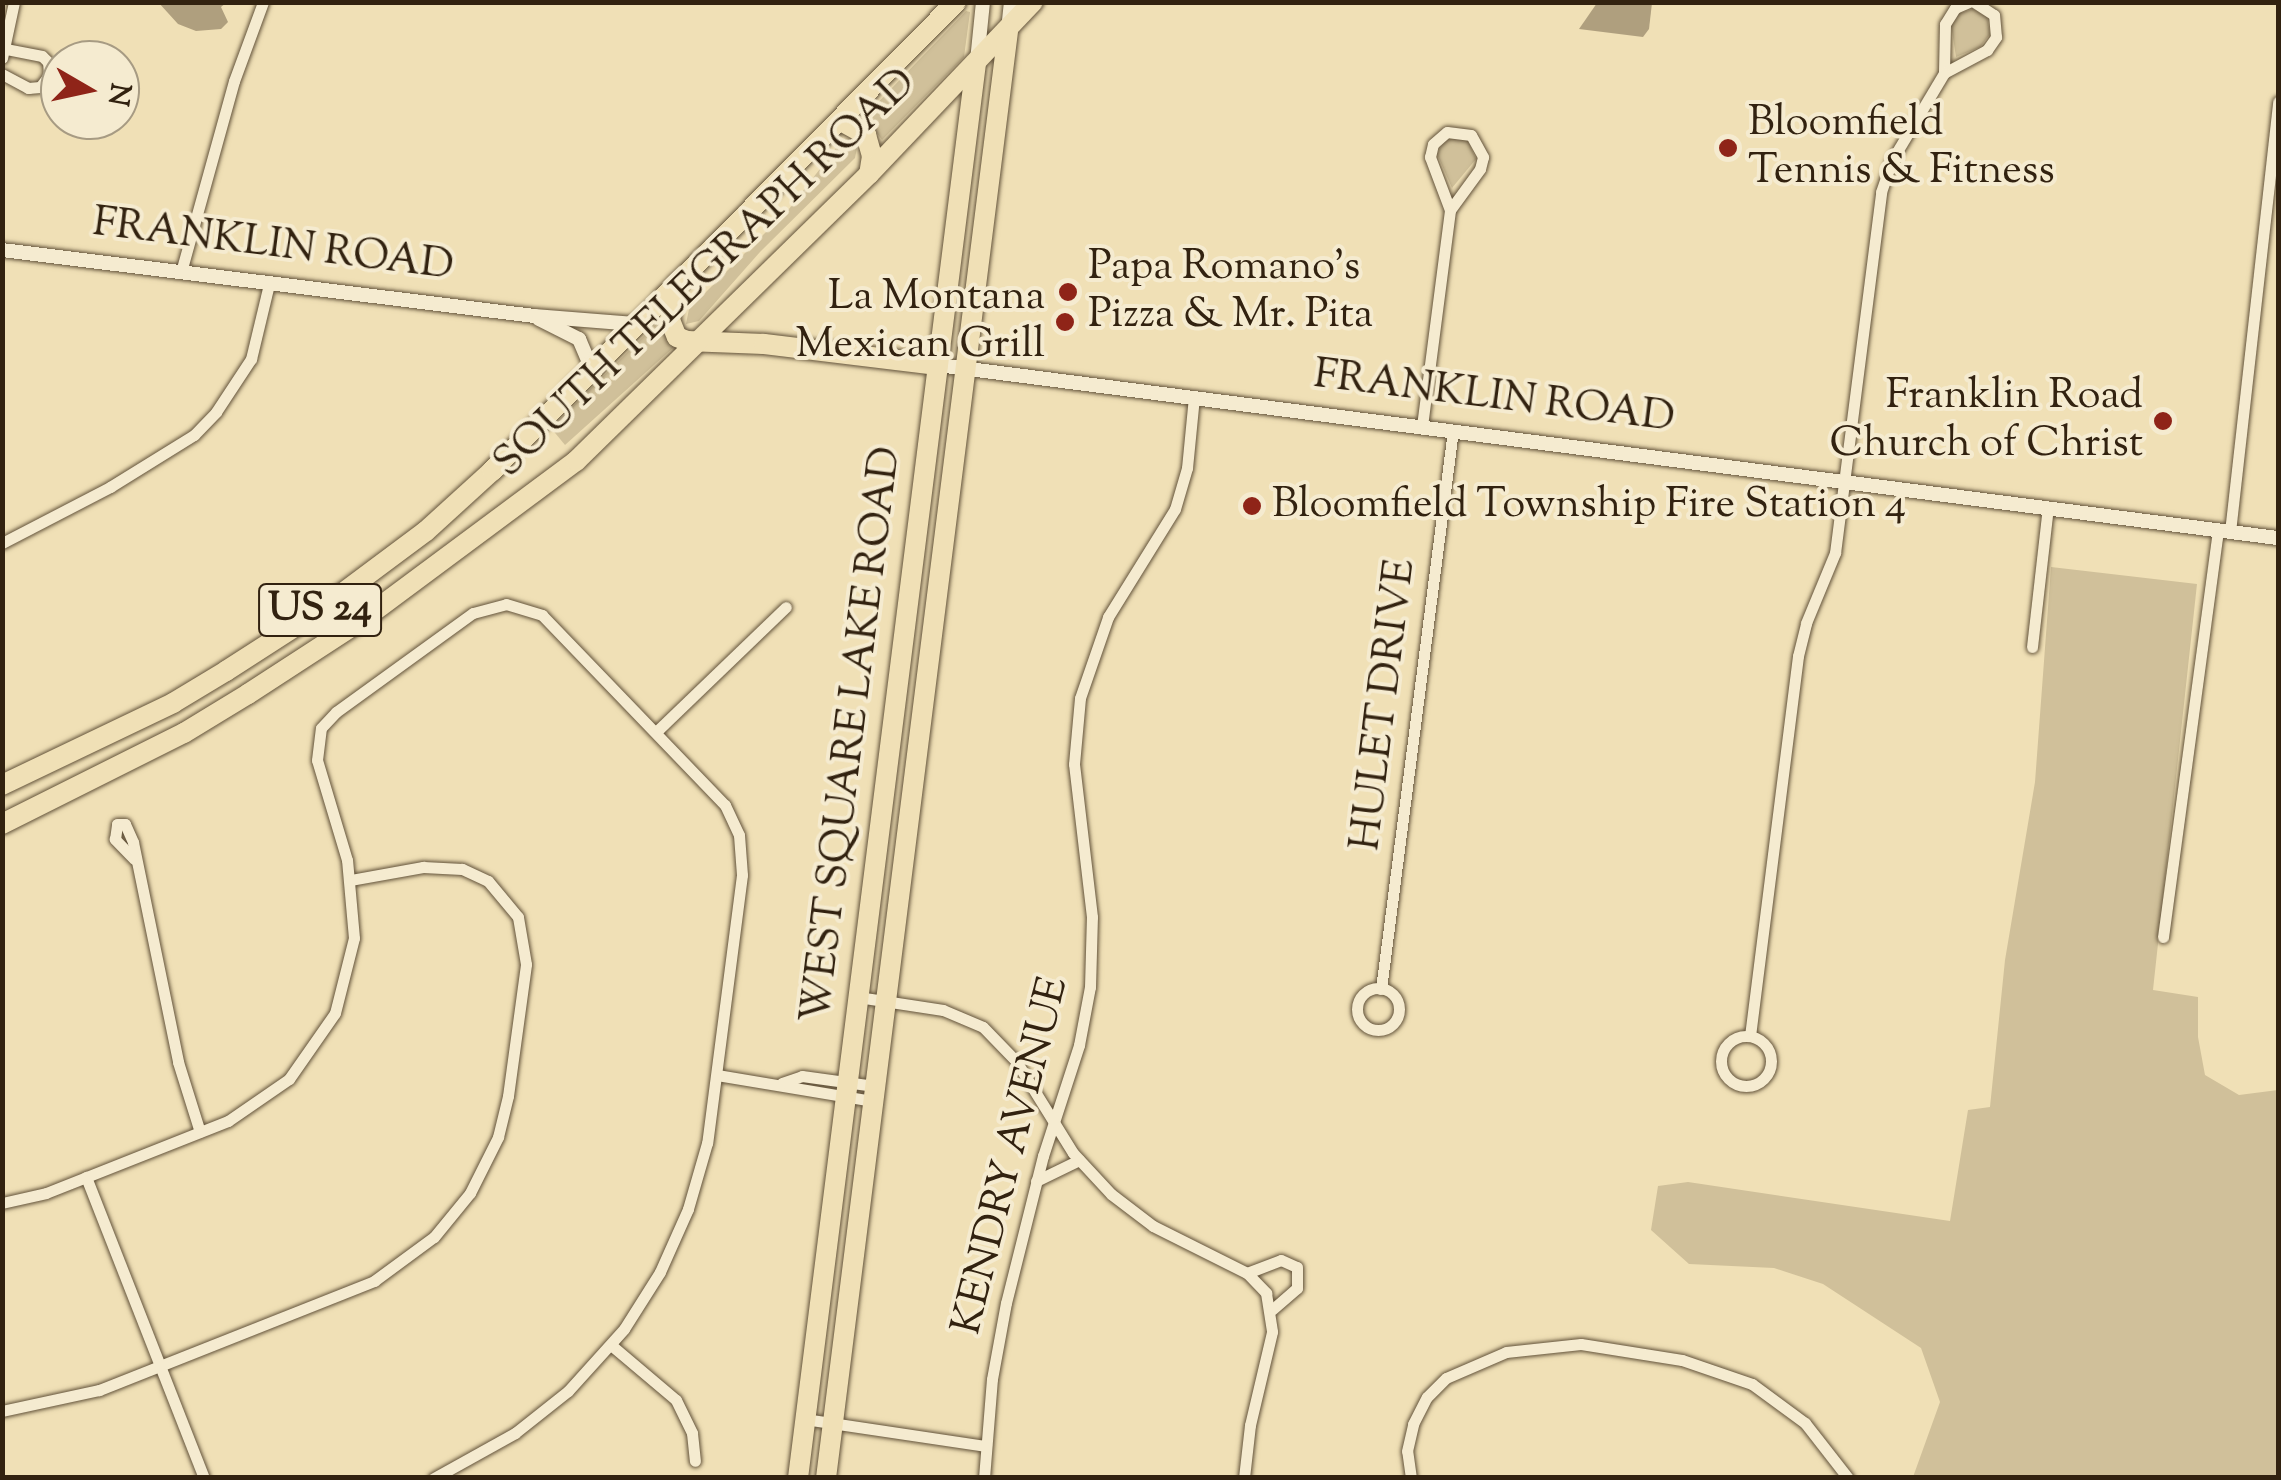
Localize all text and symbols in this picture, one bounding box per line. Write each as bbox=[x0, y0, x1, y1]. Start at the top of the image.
north arrow bbox=[40, 40, 140, 140]
street label: SOUTH TELEGRAPH ROAD bbox=[485, 59, 927, 489]
text: N bbox=[96, 80, 139, 109]
place label: Bloomfield Tennis & Fitness bbox=[1748, 99, 2055, 198]
marker: Bloomfield Tennis & Fitness bbox=[1717, 137, 1739, 159]
street label: FRANKLIN ROAD bbox=[90, 199, 456, 293]
place label: Papa Romano's Pizza & Mr. Pita bbox=[1088, 243, 1373, 342]
place label: La Montana Mexican Grill bbox=[796, 273, 1045, 372]
marker: Papa Romano's Pizza & Mr. Pita bbox=[1057, 281, 1079, 303]
marker: La Montana Mexican Grill bbox=[1054, 311, 1076, 333]
street label: FRANKLIN ROAD bbox=[1311, 351, 1677, 445]
place label: Franklin Road Church of Christ bbox=[1829, 372, 2143, 471]
marker: Franklin Road Church of Christ bbox=[2152, 410, 2174, 432]
street label: WEST SQUARE LAKE ROAD bbox=[793, 444, 913, 1026]
place label: Bloomfield Township Fire Station 4 bbox=[1272, 481, 1906, 531]
marker: Bloomfield Township Fire Station 4 bbox=[1241, 495, 1263, 517]
street label: HULET DRIVE bbox=[1342, 556, 1428, 854]
road number: US 24 bbox=[258, 575, 382, 645]
street label: KENDRY AVENUE bbox=[943, 972, 1081, 1340]

